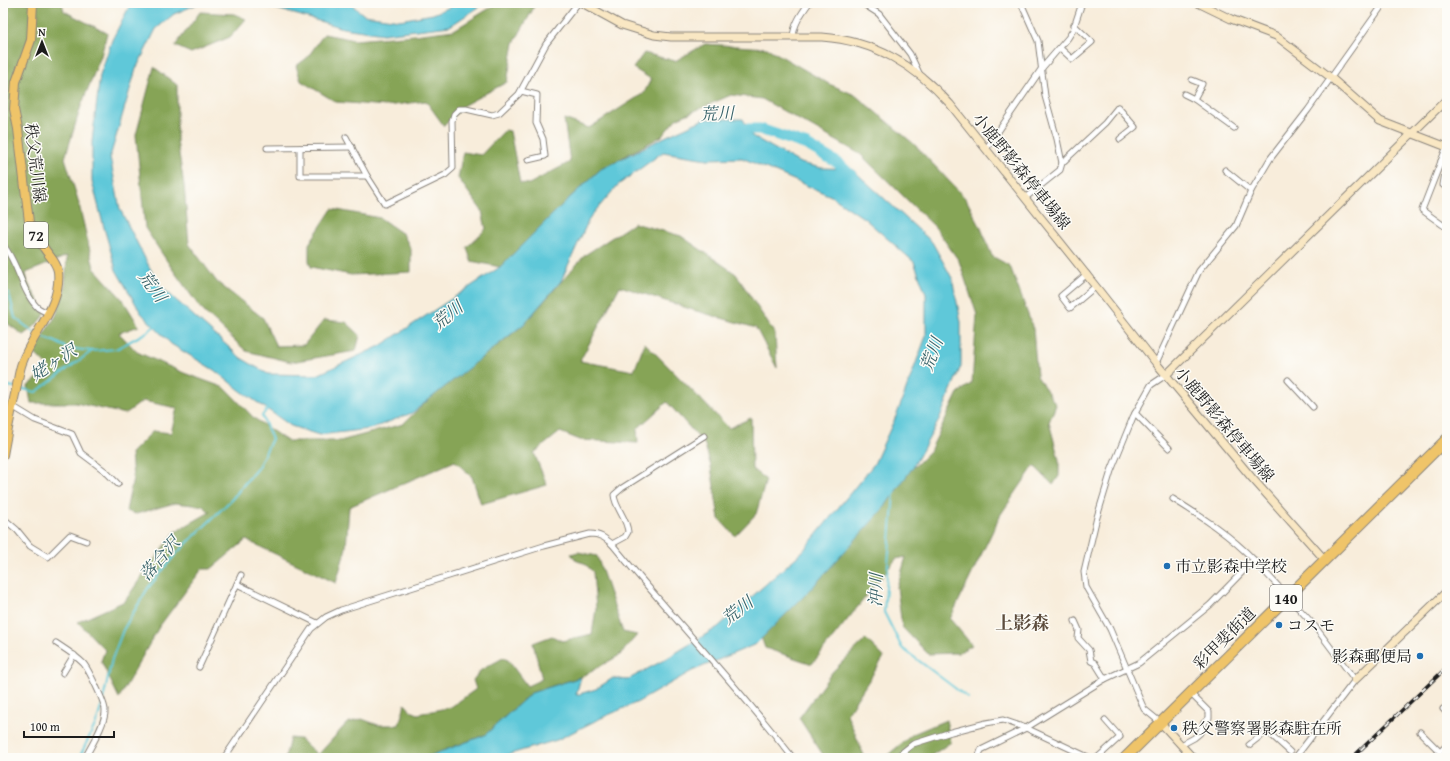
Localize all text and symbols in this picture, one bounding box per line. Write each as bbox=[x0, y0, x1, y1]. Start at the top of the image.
north arrow bbox=[22, 22, 62, 62]
text: N bbox=[38, 24, 46, 40]
water label: 荒川 bbox=[700, 100, 736, 126]
street label: 小鹿野影森停車場線 bbox=[967, 107, 1077, 235]
street label: 秩父荒川線 bbox=[19, 122, 53, 204]
road number: 72 bbox=[24, 222, 48, 248]
water label: 荒川 bbox=[133, 265, 174, 309]
water label: 荒川 bbox=[426, 293, 470, 335]
water label: 荒川 bbox=[913, 332, 949, 374]
water label: 姥ヶ沢 bbox=[25, 337, 83, 386]
street label: 小鹿野影森停車場線 bbox=[1170, 361, 1280, 487]
water label: 落合沢 bbox=[133, 529, 186, 585]
place label: 市立影森中学校 bbox=[1175, 554, 1287, 578]
marker: 市立影森中学校 bbox=[1162, 561, 1172, 571]
water label: 沖川 bbox=[862, 571, 888, 607]
road number: 140 bbox=[1270, 585, 1302, 611]
water label: 荒川 bbox=[716, 588, 760, 630]
street label: 彩甲斐街道 bbox=[1187, 601, 1261, 675]
district label: 上影森 bbox=[995, 609, 1049, 636]
place label: コスモ bbox=[1287, 613, 1335, 637]
marker: コスモ bbox=[1274, 620, 1284, 630]
place label: 影森郵便局 bbox=[1332, 644, 1412, 668]
marker: 影森郵便局 bbox=[1415, 651, 1425, 661]
scale bar bbox=[24, 713, 114, 739]
place label: 秩父警察署影森駐在所 bbox=[1182, 716, 1342, 740]
text: 100 m bbox=[30, 718, 60, 735]
marker: 秩父警察署影森駐在所 bbox=[1169, 723, 1179, 733]

